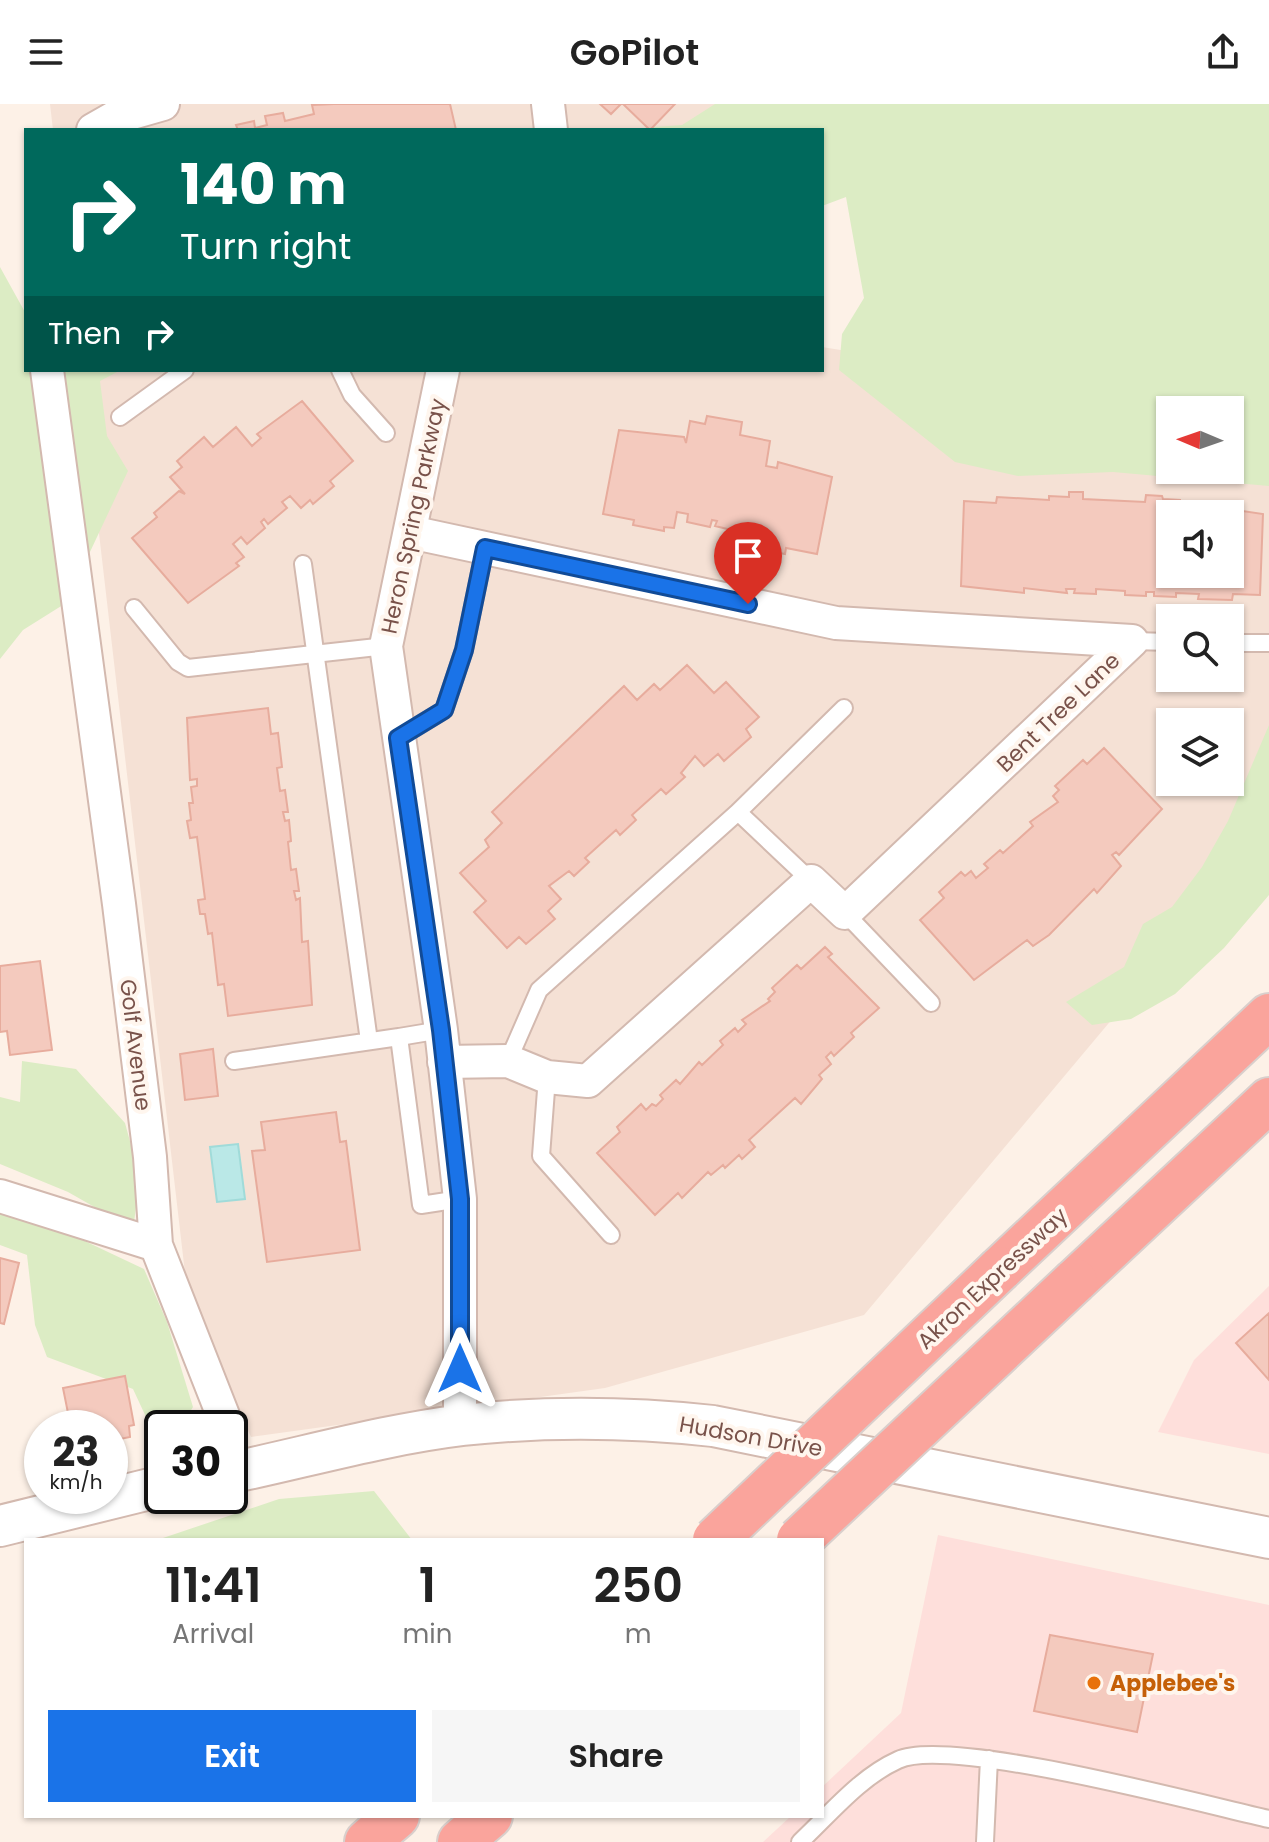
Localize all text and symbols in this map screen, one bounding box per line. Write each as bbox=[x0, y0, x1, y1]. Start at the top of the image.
text: GoPilot bbox=[570, 27, 699, 78]
icon: menu bbox=[24, 30, 68, 74]
icon: share bbox=[1201, 30, 1245, 74]
text: 140 m bbox=[180, 145, 347, 224]
icon: right bbox=[48, 160, 152, 264]
text: Turn right bbox=[180, 221, 351, 272]
text: Then bbox=[48, 312, 121, 355]
icon: right bbox=[137, 312, 181, 356]
street label: Heron Spring Parkway bbox=[373, 395, 454, 637]
north arrow bbox=[1156, 396, 1244, 484]
map controls bbox=[1156, 396, 1244, 796]
button: sound bbox=[1156, 500, 1244, 588]
pin bbox=[714, 522, 782, 604]
icon: arrive bbox=[726, 534, 770, 578]
button: search bbox=[1156, 604, 1244, 692]
street label: Bent Tree Lane bbox=[990, 645, 1127, 779]
button: layers bbox=[1156, 708, 1244, 796]
street label: Golf Avenue bbox=[112, 977, 159, 1113]
street label: Akron Expressway bbox=[910, 1200, 1075, 1356]
position arrow bbox=[418, 1327, 502, 1411]
street label: Hudson Drive bbox=[677, 1409, 825, 1464]
speed limit sign: 30 bbox=[144, 1410, 248, 1514]
text: 23 bbox=[52, 1424, 100, 1480]
text: km/h bbox=[49, 1468, 103, 1496]
text: 11:41 bbox=[165, 1552, 262, 1619]
text: 1 bbox=[419, 1552, 436, 1619]
text: 250 bbox=[593, 1552, 683, 1619]
text: Arrival bbox=[172, 1616, 254, 1652]
text: min bbox=[403, 1616, 452, 1652]
text: m bbox=[625, 1616, 652, 1652]
place label: Applebee's bbox=[1110, 1668, 1235, 1699]
marker: Applebee's bbox=[1085, 1674, 1103, 1692]
button: Exit bbox=[48, 1710, 416, 1802]
button: Share bbox=[432, 1710, 800, 1802]

